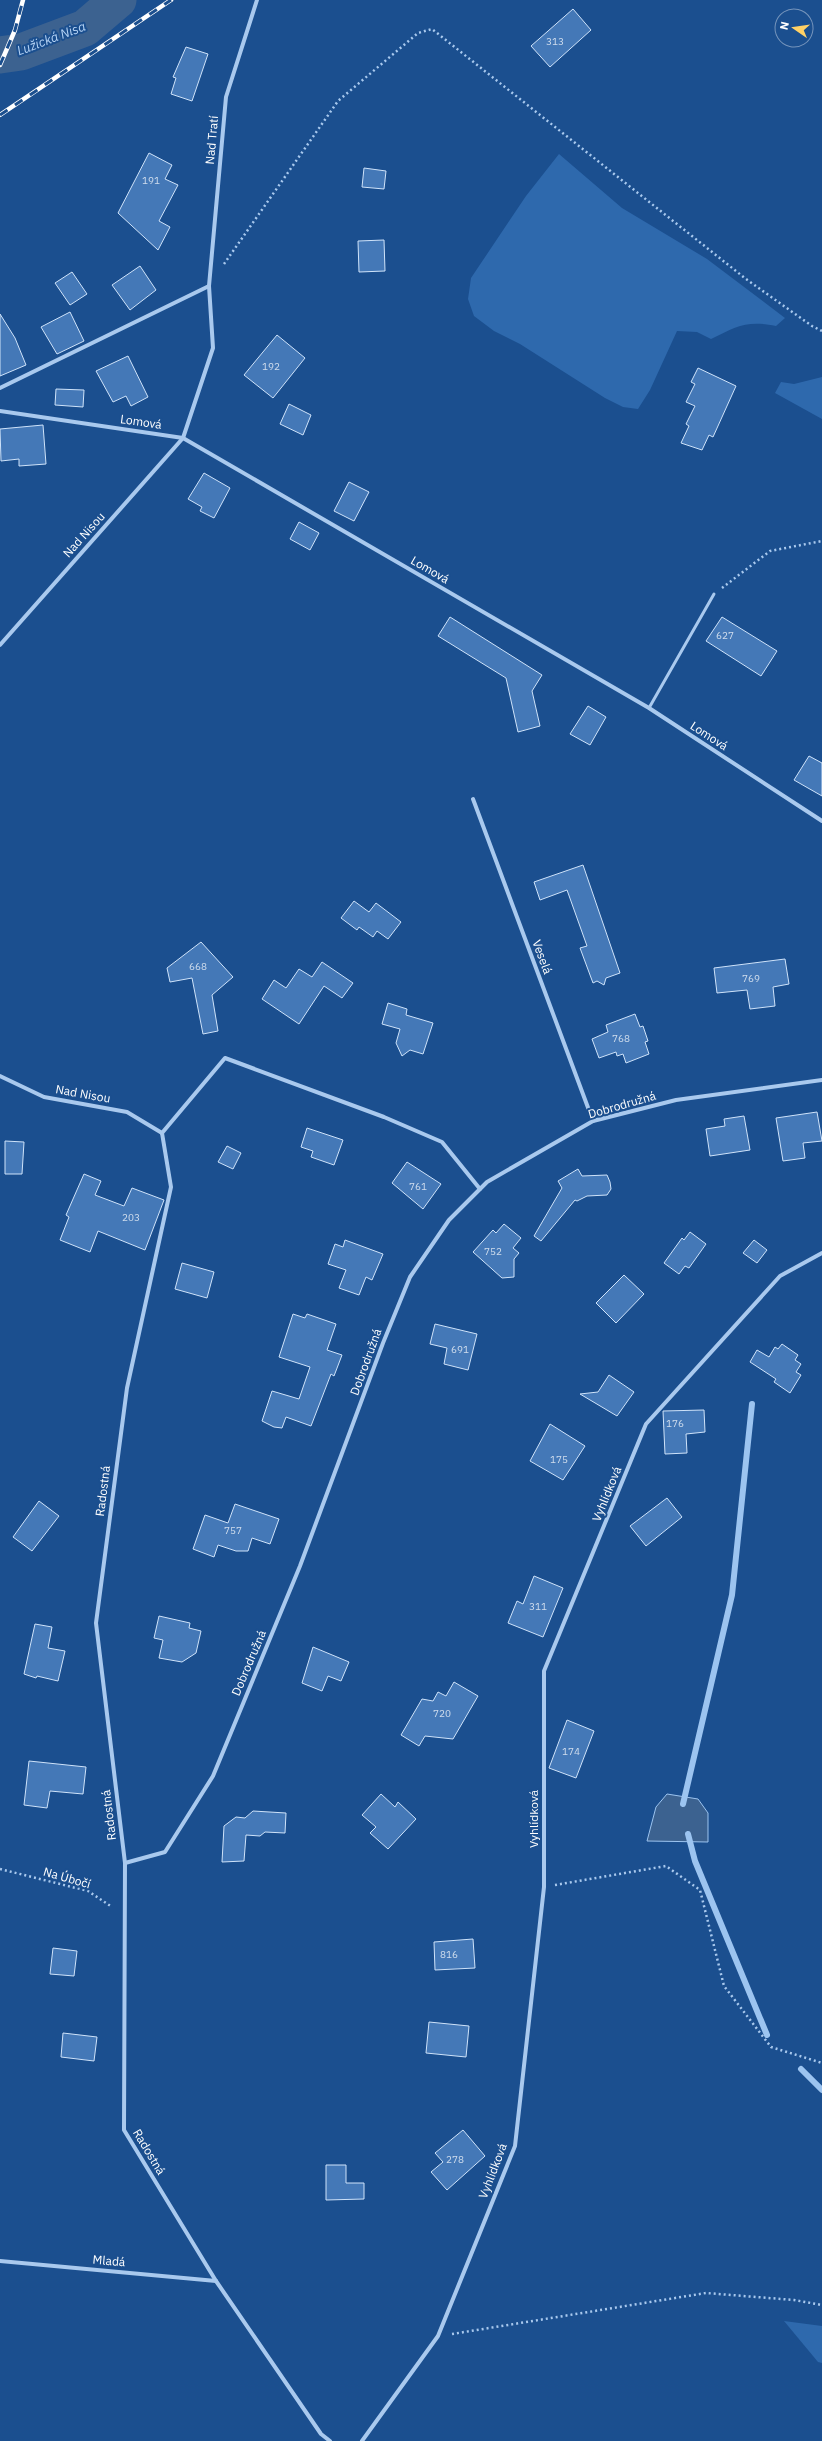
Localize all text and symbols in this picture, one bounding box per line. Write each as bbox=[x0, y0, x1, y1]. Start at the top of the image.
north arrow bbox=[774, 8, 814, 48]
water label: Lužická Nisa bbox=[14, 18, 88, 59]
text: N bbox=[777, 20, 792, 31]
house number: 313 bbox=[546, 35, 564, 48]
street label: Nad Tratí bbox=[202, 115, 221, 165]
house number: 191 bbox=[142, 174, 160, 187]
house number: 192 bbox=[262, 360, 280, 373]
street label: Lomová bbox=[119, 411, 163, 432]
street label: Nad Nisou bbox=[59, 509, 108, 560]
street label: Lomová bbox=[408, 553, 453, 587]
house number: 627 bbox=[716, 629, 734, 642]
street label: Lomová bbox=[688, 718, 731, 754]
street label: Veselá bbox=[529, 938, 556, 977]
house number: 668 bbox=[189, 960, 207, 973]
house number: 769 bbox=[742, 972, 760, 985]
house number: 768 bbox=[612, 1032, 630, 1045]
street label: Nad Nisou bbox=[54, 1081, 112, 1106]
street label: Dobrodružná bbox=[586, 1088, 658, 1121]
house number: 761 bbox=[409, 1180, 427, 1193]
house number: 203 bbox=[122, 1211, 140, 1224]
house number: 752 bbox=[484, 1245, 502, 1258]
street label: Dobrodružná bbox=[347, 1326, 385, 1397]
house number: 691 bbox=[451, 1343, 469, 1356]
house number: 176 bbox=[666, 1417, 684, 1430]
house number: 175 bbox=[550, 1453, 568, 1466]
street label: Vyhlídková bbox=[589, 1463, 625, 1524]
street label: Radostná bbox=[92, 1464, 113, 1517]
house number: 757 bbox=[224, 1524, 242, 1537]
house number: 311 bbox=[529, 1600, 547, 1613]
street label: Dobrodružná bbox=[228, 1627, 269, 1698]
house number: 720 bbox=[433, 1707, 451, 1720]
house number: 174 bbox=[562, 1745, 580, 1758]
street label: Radostná bbox=[98, 1788, 119, 1841]
street label: Vyhlídková bbox=[526, 1789, 541, 1848]
street label: Na Úbočí bbox=[42, 1864, 93, 1891]
house number: 816 bbox=[440, 1948, 458, 1961]
street label: Radostná bbox=[130, 2126, 169, 2178]
street label: Vyhlídková bbox=[475, 2140, 510, 2201]
house number: 278 bbox=[446, 2153, 464, 2166]
street label: Mladá bbox=[92, 2252, 127, 2269]

